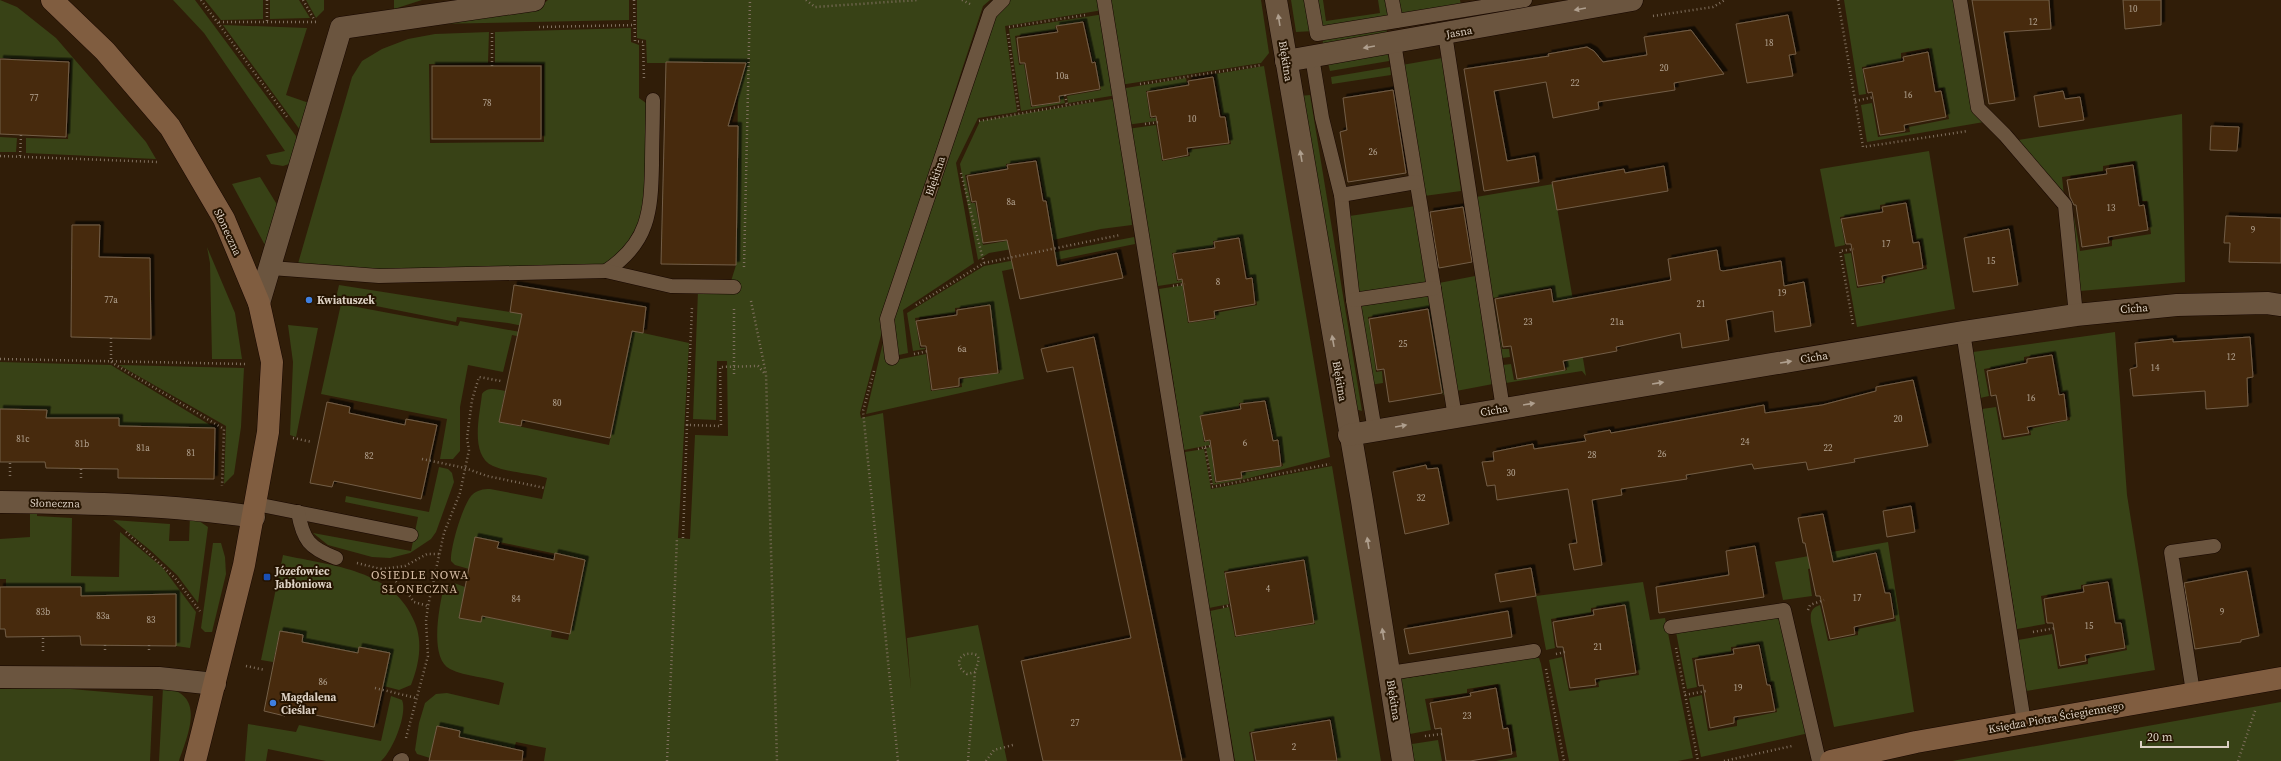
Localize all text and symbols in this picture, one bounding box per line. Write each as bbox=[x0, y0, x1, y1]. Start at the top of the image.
house number: 10 bbox=[2128, 3, 2138, 15]
one-way arrow bbox=[1574, 7, 1586, 13]
one-way arrow bbox=[1276, 13, 1282, 26]
house number: 12 bbox=[2028, 16, 2038, 28]
street label: Jasna bbox=[1444, 23, 1474, 42]
house number: 18 bbox=[1764, 37, 1774, 49]
street label: Błękitna bbox=[1275, 40, 1296, 83]
one-way arrow bbox=[1363, 44, 1376, 50]
house number: 20 bbox=[1659, 62, 1669, 74]
house number: 10a bbox=[1055, 70, 1069, 82]
house number: 22 bbox=[1570, 77, 1580, 89]
house number: 16 bbox=[1903, 89, 1913, 101]
house number: 77 bbox=[29, 92, 39, 104]
house number: 78 bbox=[482, 97, 492, 109]
house number: 10 bbox=[1187, 113, 1197, 125]
house number: 26 bbox=[1368, 146, 1378, 158]
one-way arrow bbox=[1298, 150, 1304, 162]
street label: Błękitna bbox=[922, 154, 949, 198]
house number: 8a bbox=[1006, 196, 1016, 208]
house number: 13 bbox=[2106, 202, 2116, 214]
street label: Słoneczna bbox=[210, 206, 245, 258]
house number: 9 bbox=[2251, 224, 2256, 236]
house number: 17 bbox=[1881, 238, 1891, 250]
house number: 15 bbox=[1986, 255, 1996, 267]
house number: 8 bbox=[1216, 276, 1221, 288]
house number: 19 bbox=[1777, 287, 1787, 299]
place label: Kwiatuszek bbox=[317, 293, 375, 308]
house number: 77a bbox=[104, 294, 118, 306]
marker: Kwiatuszek bbox=[304, 295, 314, 305]
house number: 21 bbox=[1696, 298, 1706, 310]
street label: Cicha bbox=[2120, 300, 2149, 317]
house number: 23 bbox=[1523, 316, 1533, 328]
house number: 21a bbox=[1610, 316, 1624, 328]
one-way arrow bbox=[1330, 335, 1336, 347]
house number: 25 bbox=[1398, 338, 1408, 350]
house number: 6a bbox=[957, 343, 967, 355]
street label: Cicha bbox=[1799, 348, 1829, 367]
house number: 12 bbox=[2226, 351, 2236, 363]
one-way arrow bbox=[1780, 359, 1792, 365]
street label: Błękitna bbox=[1329, 360, 1350, 403]
house number: 14 bbox=[2150, 362, 2160, 374]
one-way arrow bbox=[1651, 380, 1664, 386]
house number: 16 bbox=[2026, 392, 2036, 404]
house number: 80 bbox=[552, 397, 562, 409]
street label: Cicha bbox=[1479, 401, 1509, 420]
one-way arrow bbox=[1523, 401, 1535, 407]
house number: 20 bbox=[1893, 413, 1903, 425]
one-way arrow bbox=[1395, 423, 1407, 429]
house number: 81c bbox=[16, 433, 30, 445]
house number: 24 bbox=[1740, 436, 1750, 448]
house number: 6 bbox=[1243, 437, 1248, 449]
house number: 81b bbox=[75, 438, 89, 450]
house number: 81a bbox=[136, 442, 150, 454]
house number: 22 bbox=[1823, 442, 1833, 454]
house number: 81 bbox=[186, 447, 196, 459]
house number: 26 bbox=[1657, 448, 1667, 460]
house number: 28 bbox=[1587, 449, 1597, 461]
house number: 82 bbox=[364, 450, 374, 462]
house number: 30 bbox=[1506, 467, 1516, 479]
house number: 32 bbox=[1416, 492, 1426, 504]
street label: Słoneczna bbox=[30, 496, 80, 511]
one-way arrow bbox=[1365, 537, 1371, 549]
place label: Józefowiec Jabłoniowa bbox=[274, 564, 332, 592]
district label: OSIEDLE NOWA SŁONECZNA bbox=[371, 567, 469, 597]
marker: Józefowiec Jabłoniowa bbox=[262, 572, 272, 582]
house number: 4 bbox=[1266, 583, 1271, 595]
house number: 17 bbox=[1852, 592, 1862, 604]
house number: 84 bbox=[511, 593, 521, 605]
house number: 83b bbox=[36, 606, 50, 618]
house number: 9 bbox=[2220, 606, 2225, 618]
house number: 83a bbox=[96, 610, 110, 622]
house number: 83 bbox=[146, 614, 156, 626]
house number: 15 bbox=[2084, 620, 2094, 632]
one-way arrow bbox=[1380, 628, 1386, 640]
house number: 21 bbox=[1593, 641, 1603, 653]
house number: 86 bbox=[318, 676, 328, 688]
street label: Błękitna bbox=[1383, 679, 1404, 722]
house number: 19 bbox=[1733, 682, 1743, 694]
place label: Magdalena Cieślar bbox=[281, 690, 336, 718]
marker: Magdalena Cieślar bbox=[268, 698, 278, 708]
street label: Księdza Piotra Ściegiennego bbox=[1987, 698, 2125, 737]
house number: 23 bbox=[1462, 710, 1472, 722]
house number: 27 bbox=[1070, 717, 1080, 729]
scale bar bbox=[2141, 723, 2228, 749]
text: 20 m bbox=[2147, 729, 2173, 745]
house number: 2 bbox=[1292, 741, 1297, 753]

